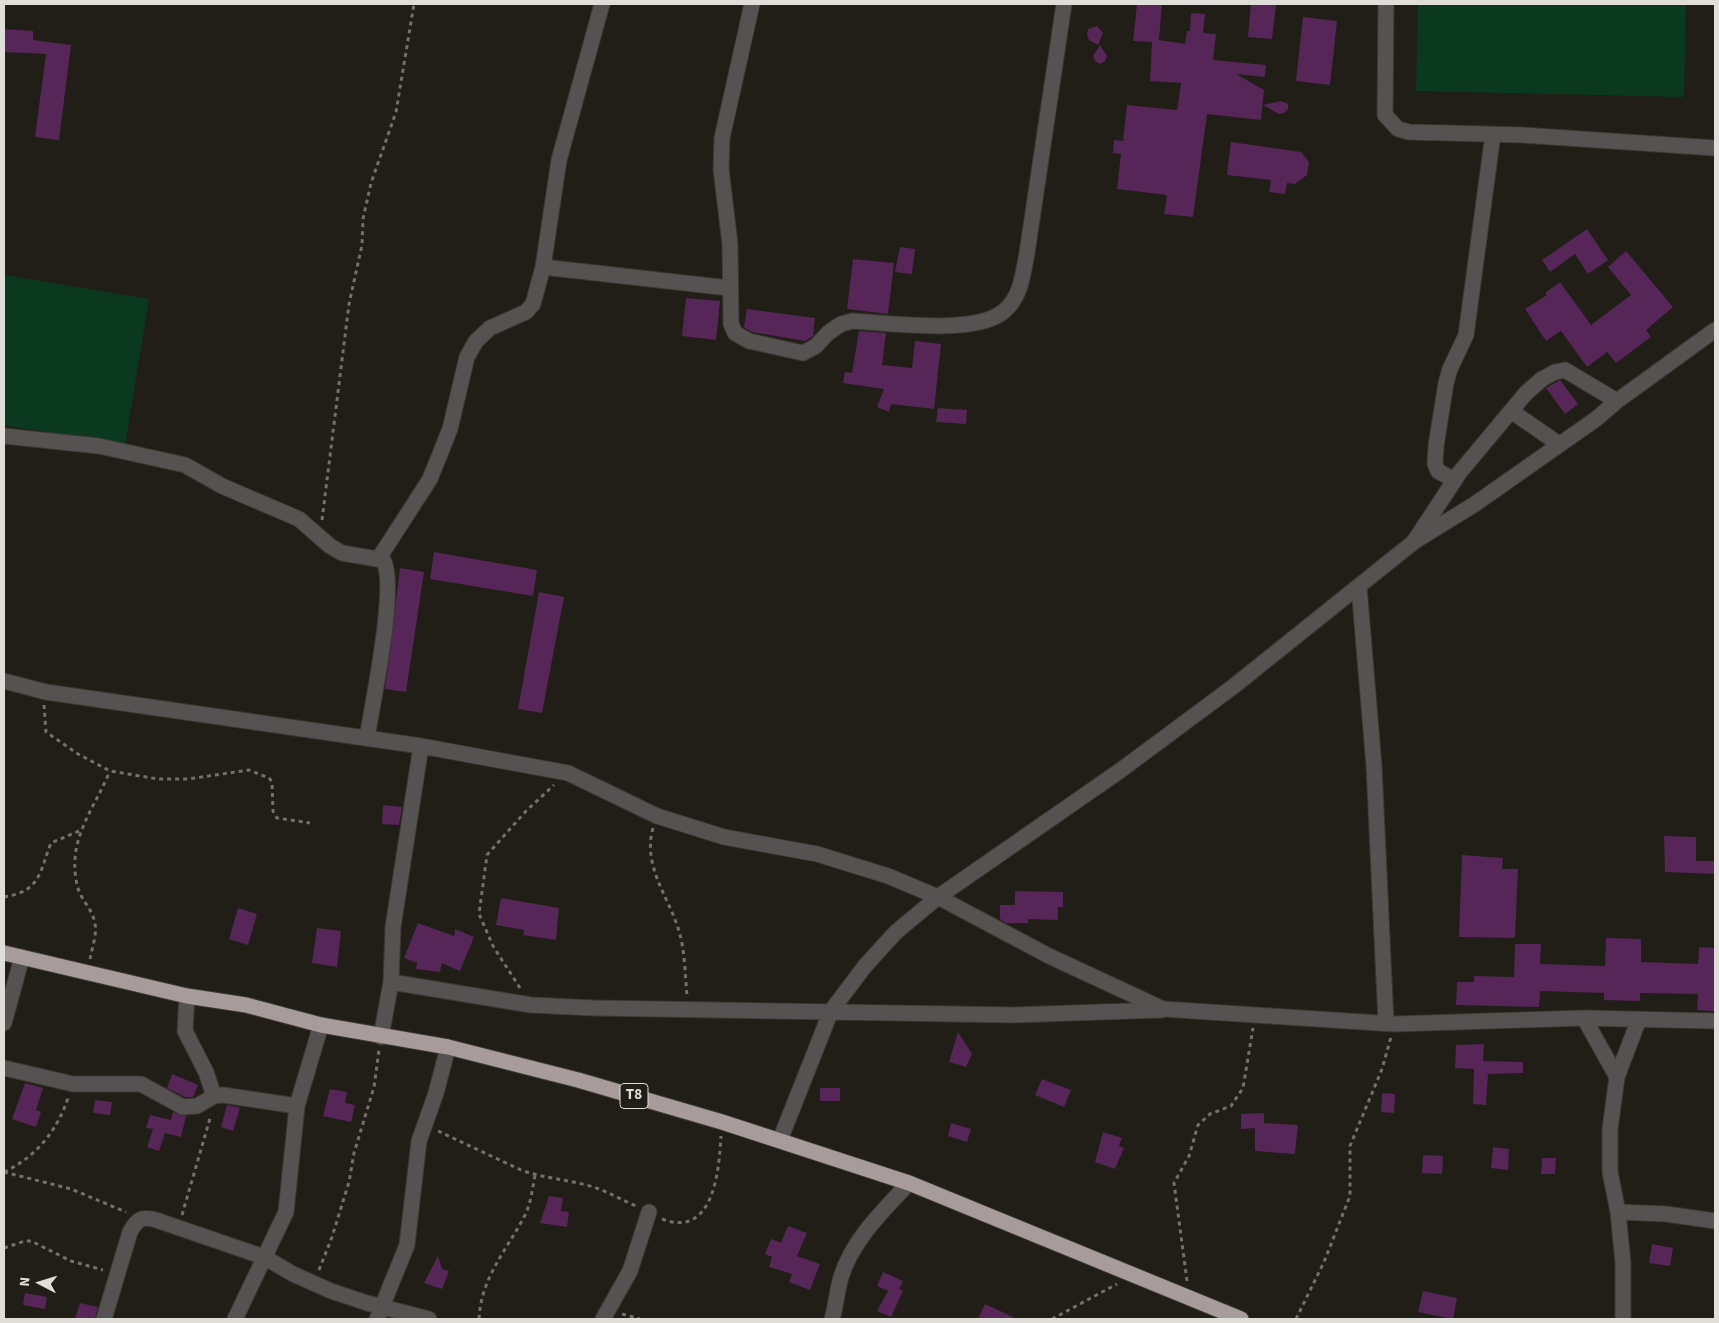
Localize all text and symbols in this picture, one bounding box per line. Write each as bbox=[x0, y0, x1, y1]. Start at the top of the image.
road number: T8 bbox=[620, 1084, 648, 1108]
north arrow bbox=[15, 1258, 65, 1308]
text: N bbox=[15, 1276, 35, 1287]

